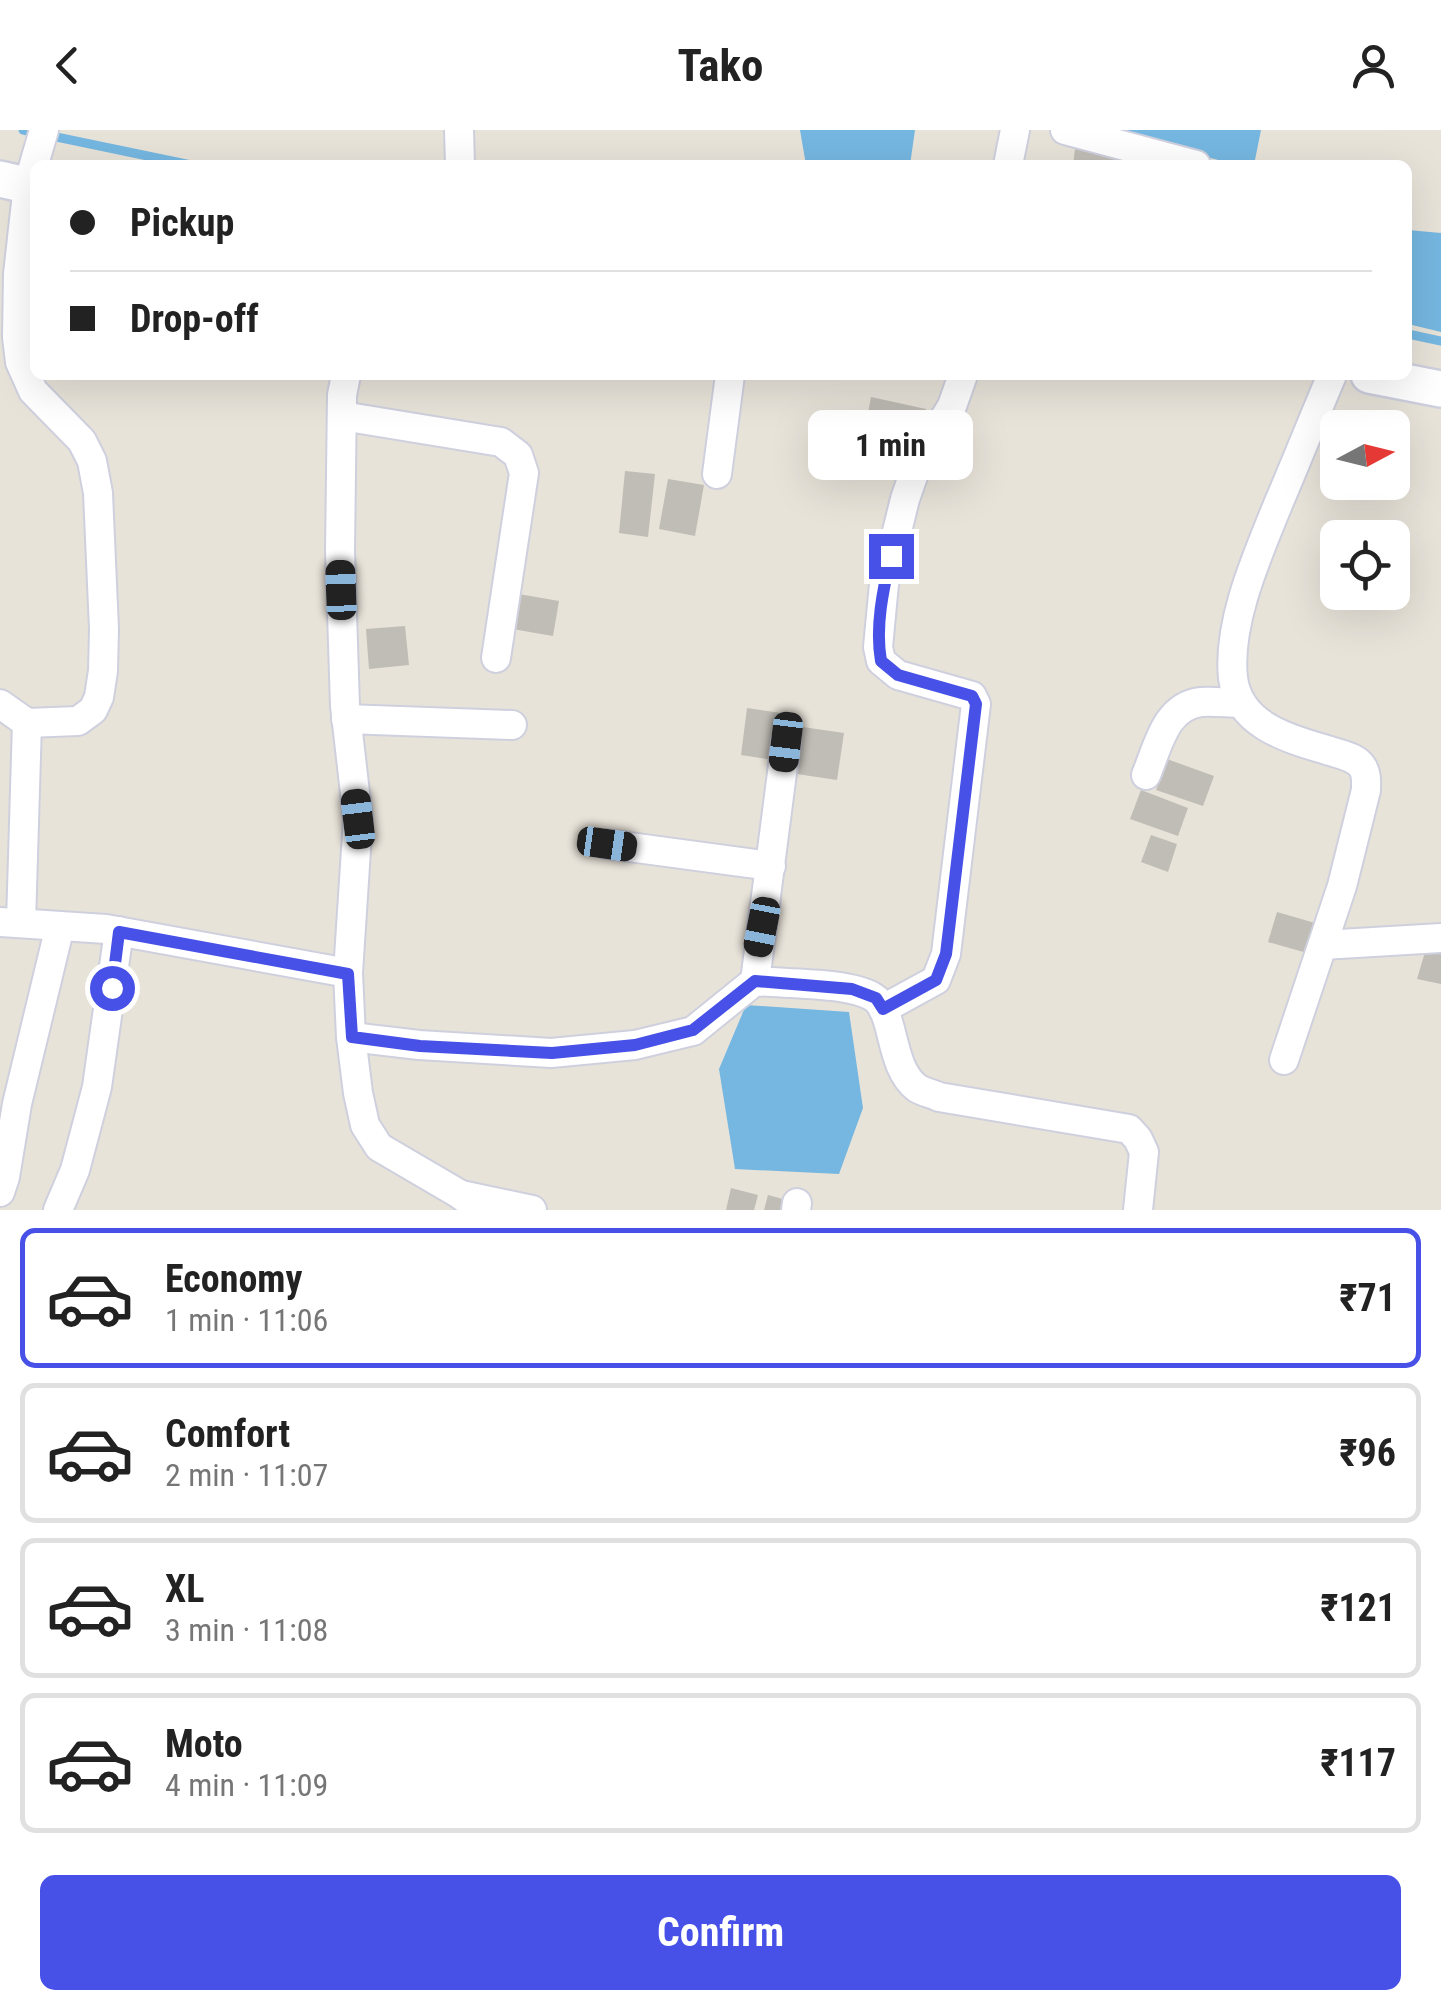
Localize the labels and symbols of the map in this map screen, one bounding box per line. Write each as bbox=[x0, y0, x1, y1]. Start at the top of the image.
north arrow bbox=[1320, 410, 1410, 500]
callout: 1 min bbox=[808, 411, 974, 481]
route end bbox=[869, 534, 914, 579]
car bbox=[325, 559, 357, 621]
car bbox=[767, 710, 805, 774]
car bbox=[339, 787, 377, 851]
car bbox=[575, 825, 639, 863]
car bbox=[742, 895, 782, 959]
route start bbox=[90, 966, 135, 1011]

